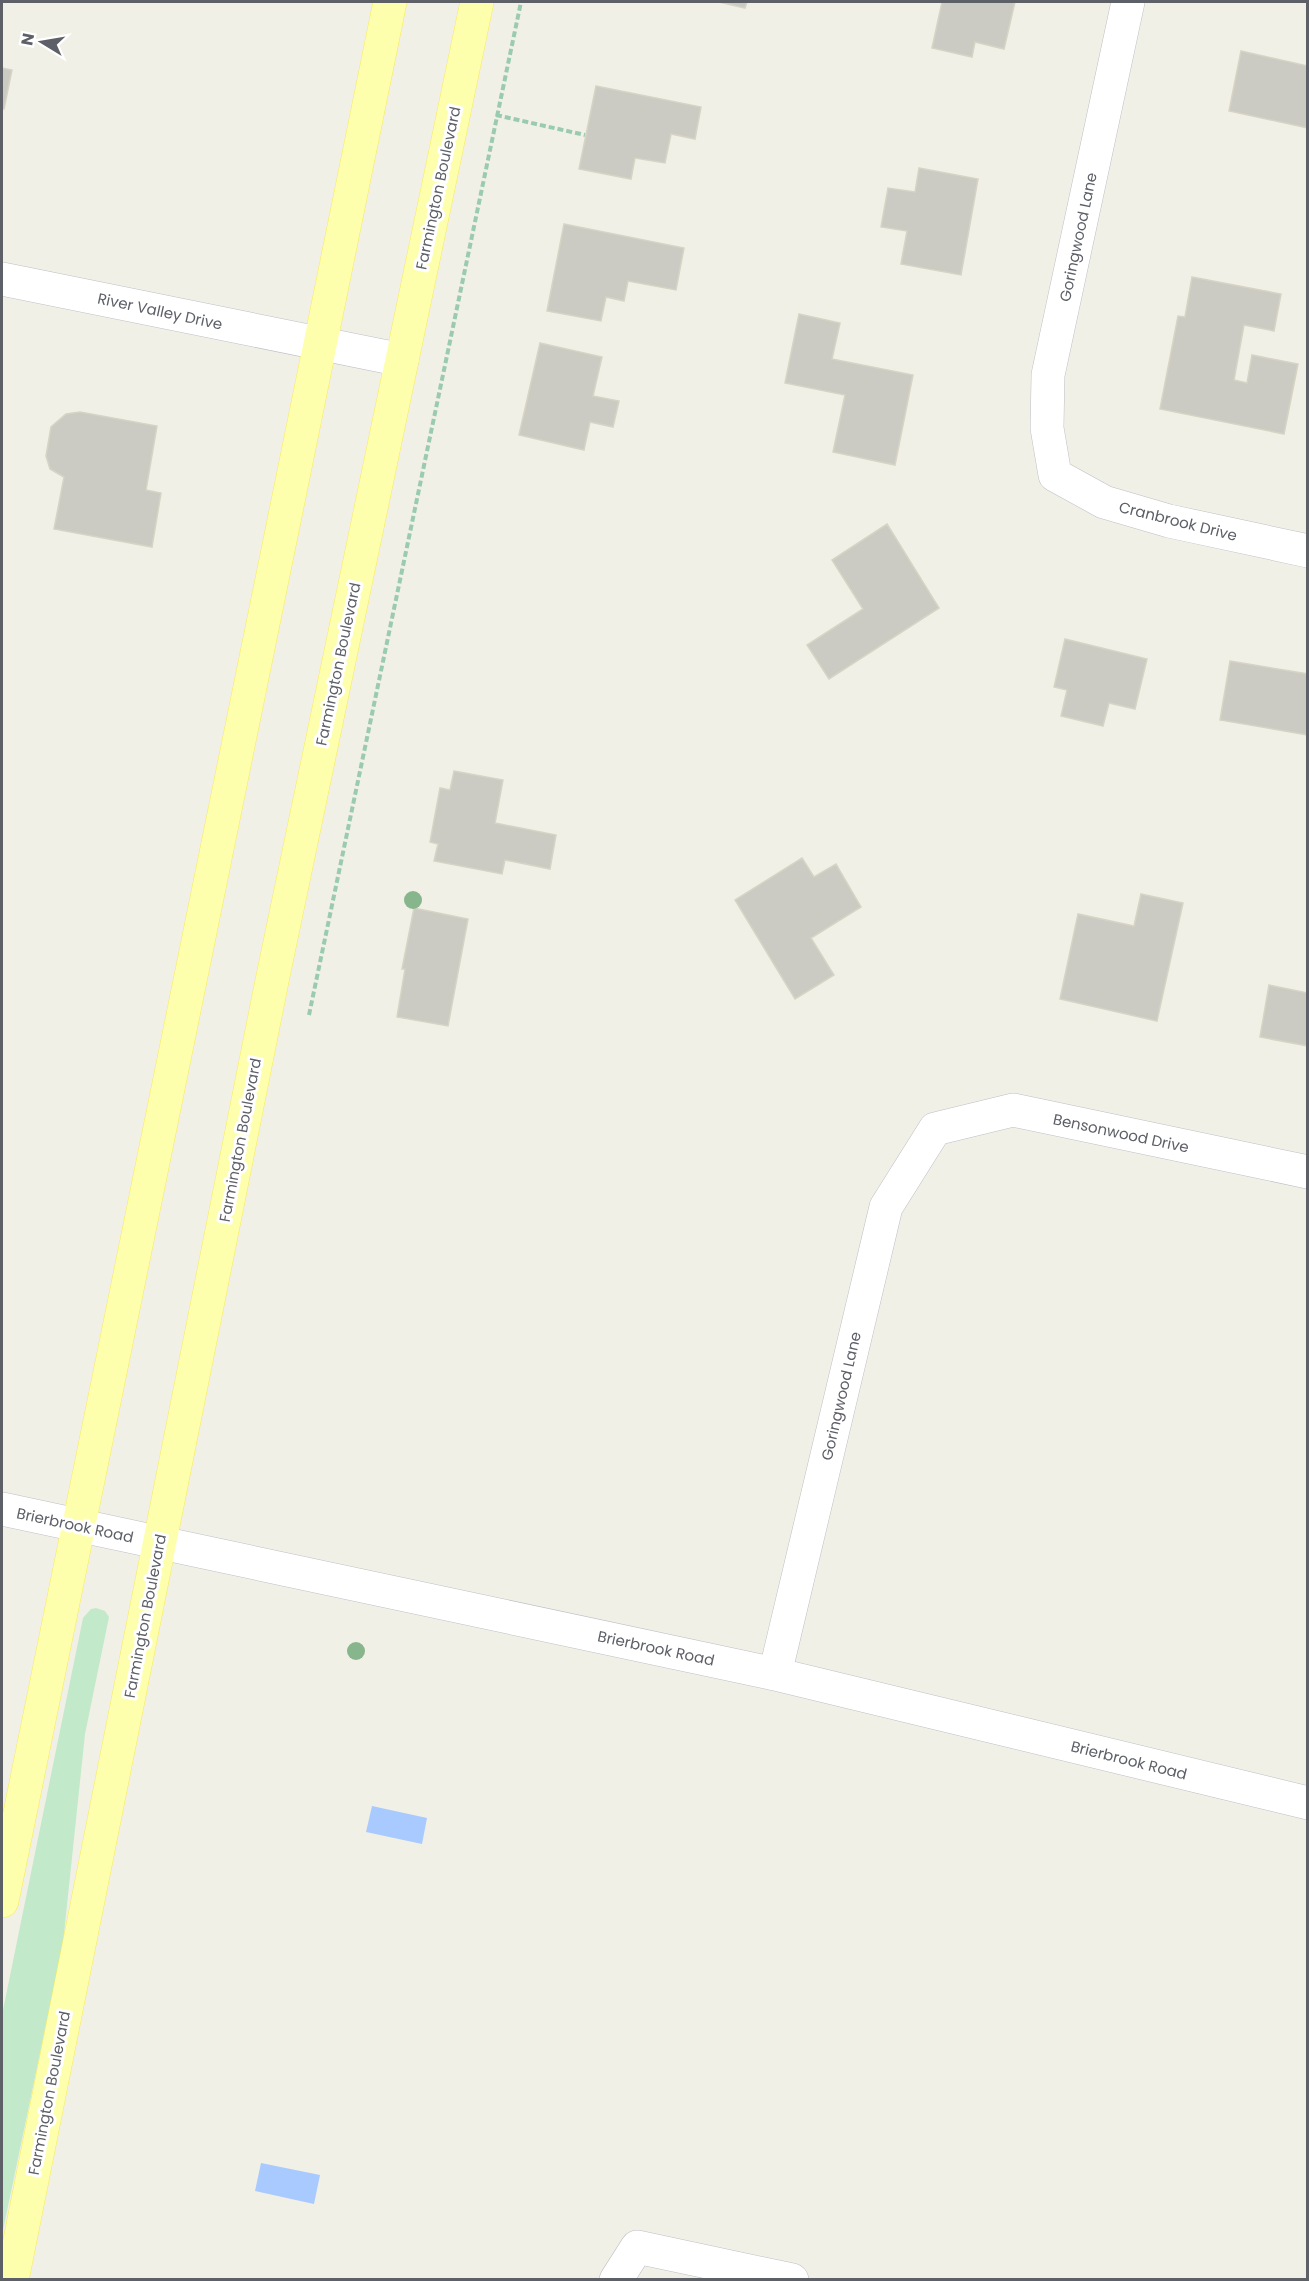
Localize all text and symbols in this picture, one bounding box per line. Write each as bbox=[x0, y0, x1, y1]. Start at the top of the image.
north arrow bbox=[12, 12, 72, 72]
text: N bbox=[15, 31, 40, 47]
street label: Farmington Boulevard bbox=[410, 104, 466, 272]
street label: Goringwood Lane bbox=[1054, 171, 1102, 303]
street label: River Valley Drive bbox=[96, 288, 224, 334]
street label: Cranbrook Drive bbox=[1117, 496, 1239, 546]
street label: Farmington Boulevard bbox=[310, 580, 366, 748]
street label: Farmington Boulevard bbox=[214, 1056, 266, 1224]
street label: Bensonwood Drive bbox=[1051, 1108, 1191, 1158]
street label: Goringwood Lane bbox=[816, 1330, 866, 1462]
street label: Brierbrook Road bbox=[15, 1502, 135, 1548]
street label: Farmington Boulevard bbox=[119, 1532, 171, 1700]
street label: Brierbrook Road bbox=[596, 1625, 716, 1671]
street label: Brierbrook Road bbox=[1069, 1735, 1189, 1785]
street label: Farmington Boulevard bbox=[23, 2009, 75, 2177]

